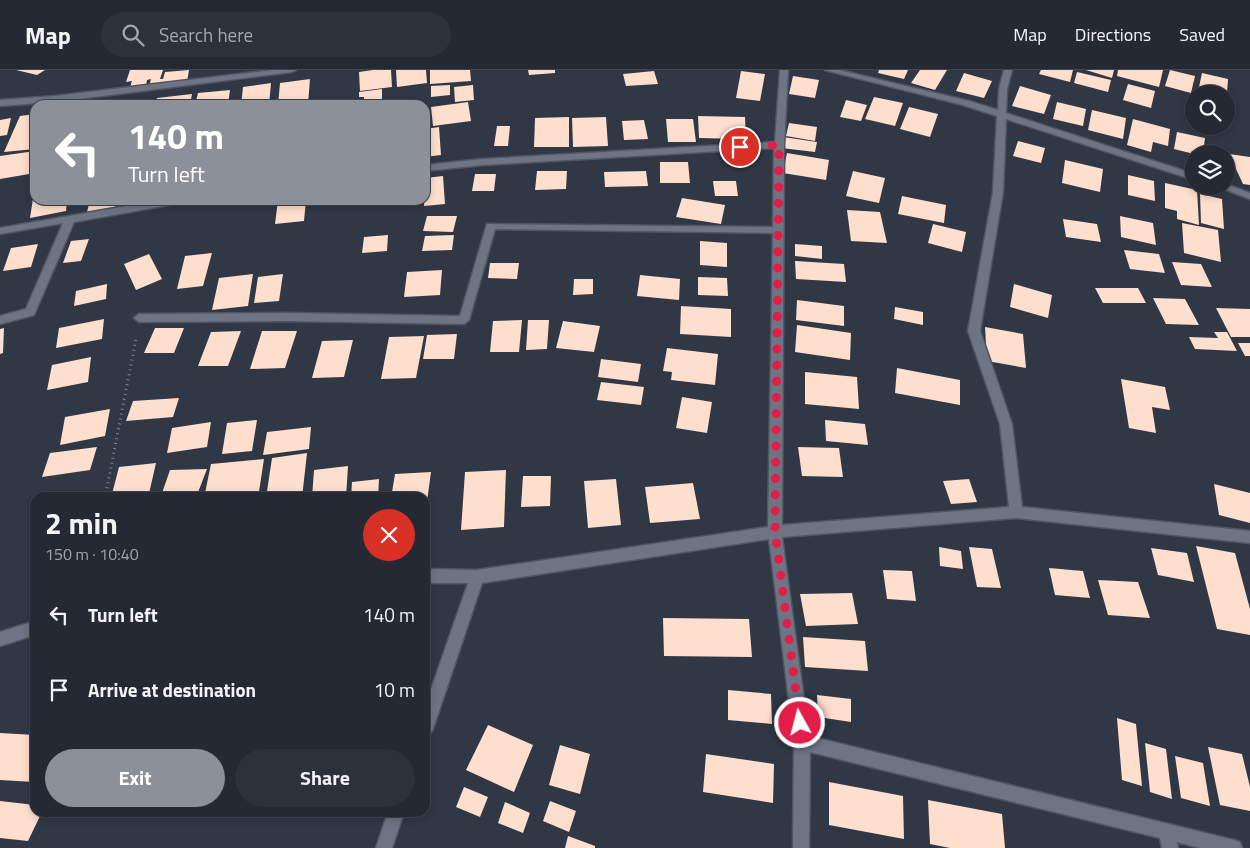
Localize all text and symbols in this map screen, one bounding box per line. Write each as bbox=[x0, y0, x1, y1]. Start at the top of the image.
search box bbox=[101, 12, 451, 57]
text: Map bbox=[25, 17, 71, 53]
text: Search here bbox=[159, 20, 253, 49]
icon: search bbox=[119, 21, 147, 49]
text: Map bbox=[1013, 21, 1047, 48]
text: Directions bbox=[1075, 21, 1151, 48]
text: Saved bbox=[1179, 21, 1225, 48]
map controls bbox=[1185, 85, 1235, 195]
button: search bbox=[1185, 85, 1235, 135]
text: 140 m bbox=[128, 109, 224, 163]
icon: left bbox=[45, 120, 110, 185]
pin bbox=[719, 126, 761, 168]
icon: arrive bbox=[726, 133, 754, 161]
button: layers bbox=[1185, 145, 1235, 195]
text: Turn left bbox=[128, 157, 205, 191]
text: 2 min bbox=[45, 500, 118, 546]
button: close bbox=[363, 509, 415, 561]
text: 150 m · 10:40 bbox=[45, 542, 139, 566]
text: Turn left bbox=[88, 600, 158, 629]
text: 140 m bbox=[363, 600, 415, 629]
icon: left bbox=[45, 601, 73, 629]
text: Arrive at destination bbox=[88, 675, 256, 704]
text: 10 m bbox=[374, 675, 415, 704]
icon: arrive bbox=[45, 676, 73, 704]
position arrow bbox=[773, 696, 825, 748]
button: Exit bbox=[45, 749, 225, 807]
button: Share bbox=[235, 749, 415, 807]

